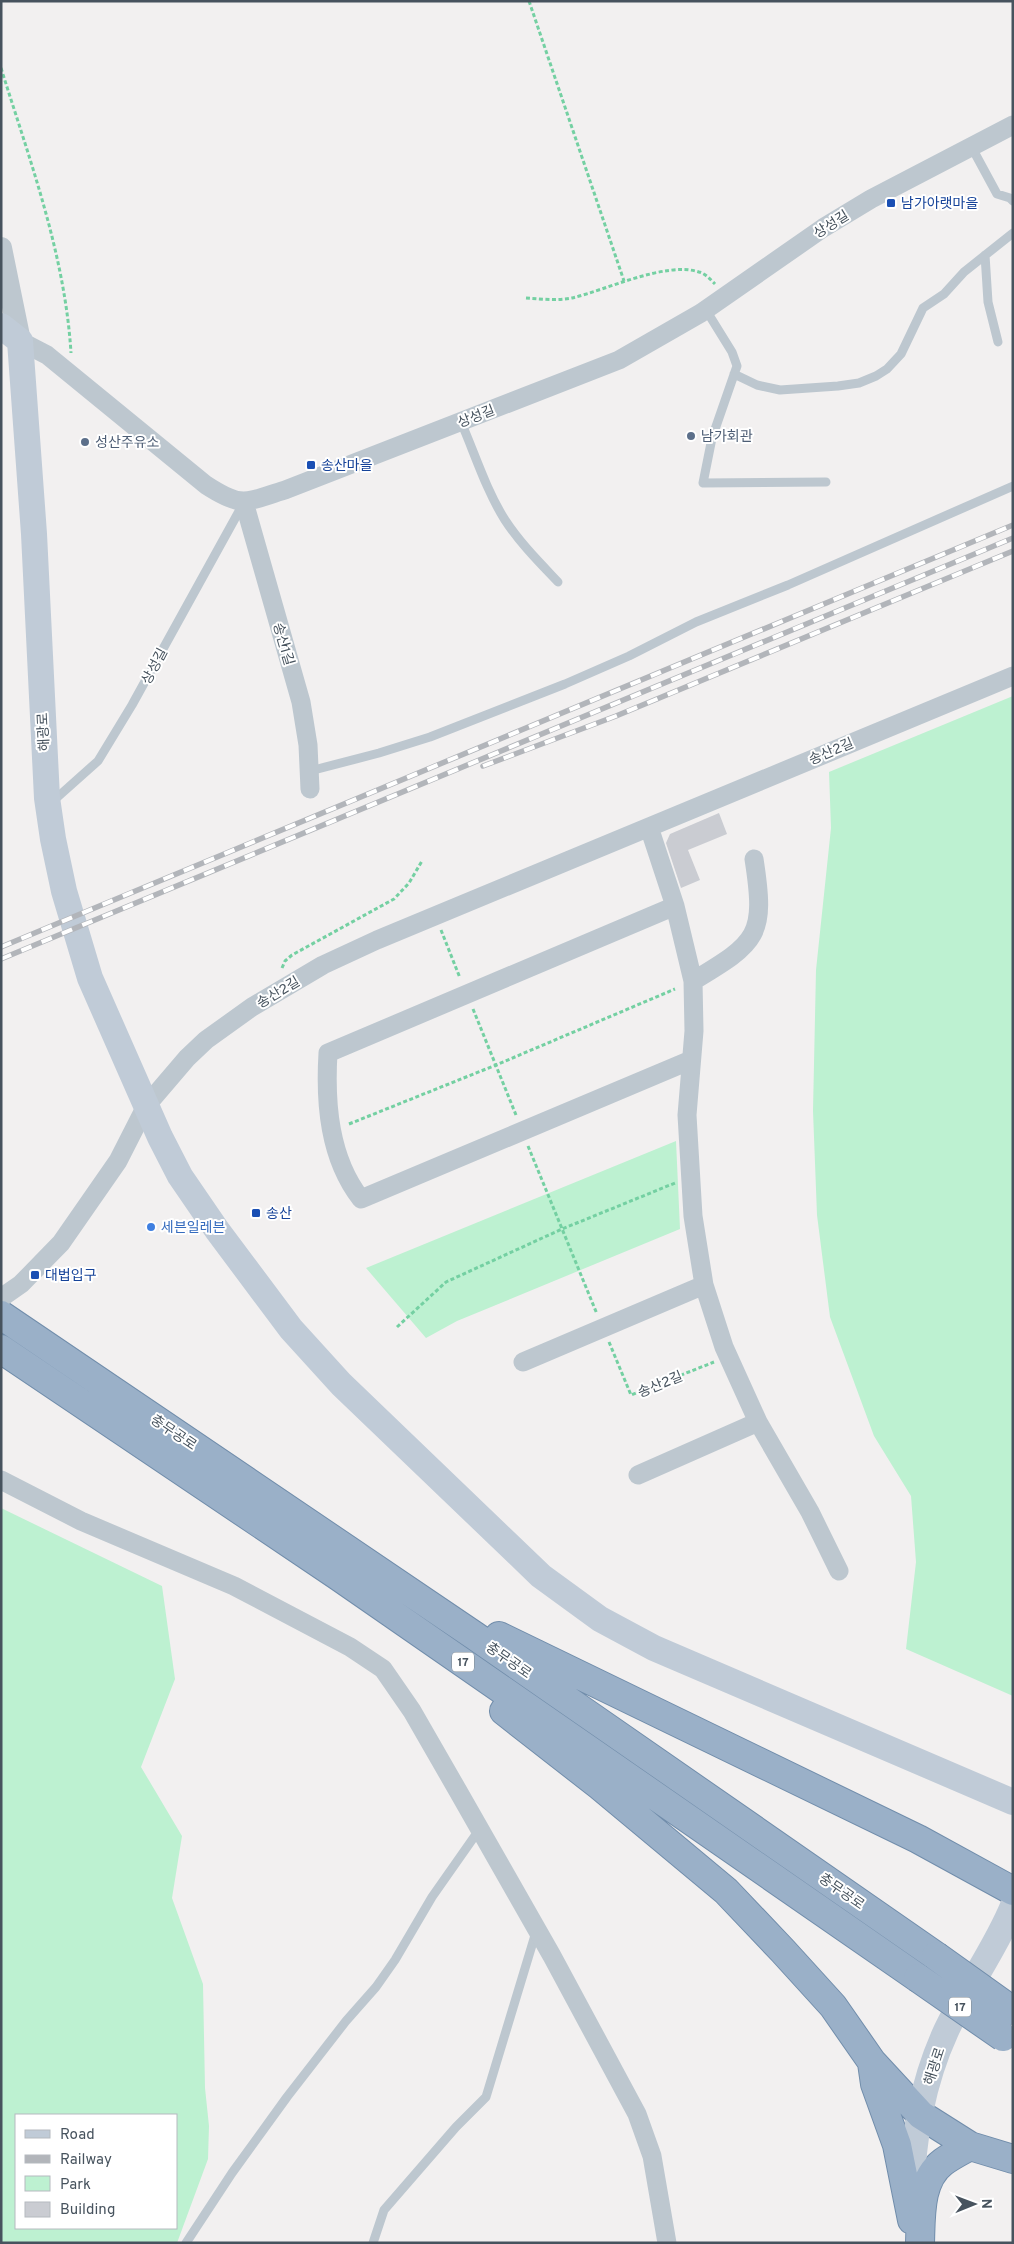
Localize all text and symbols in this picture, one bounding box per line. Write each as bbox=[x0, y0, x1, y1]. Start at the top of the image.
place label: 남가아랫마을 bbox=[901, 196, 978, 213]
marker: 남가아랫마을 bbox=[885, 197, 897, 209]
street label: 상성길 bbox=[811, 208, 853, 243]
street label: 상성길 bbox=[455, 403, 498, 432]
place label: 남가회관 bbox=[701, 429, 753, 446]
marker: 남가회관 bbox=[685, 430, 697, 442]
place label: 성산주유소 bbox=[95, 435, 160, 452]
marker: 성산주유소 bbox=[79, 436, 91, 448]
place label: 송산마을 bbox=[321, 458, 373, 475]
marker: 송산마을 bbox=[305, 459, 317, 471]
street label: 송산1길 bbox=[268, 621, 297, 668]
street label: 상성길 bbox=[139, 646, 172, 688]
street label: 해광로 bbox=[35, 712, 54, 752]
street label: 송산2길 bbox=[807, 735, 857, 769]
street label: 송산2길 bbox=[254, 974, 303, 1013]
place label: 송산 bbox=[266, 1206, 292, 1223]
marker: 송산 bbox=[250, 1207, 262, 1219]
place label: 세븐일레븐 bbox=[161, 1220, 226, 1237]
marker: 세븐일레븐 bbox=[145, 1221, 157, 1233]
place label: 대법입구 bbox=[45, 1268, 97, 1285]
marker: 대법입구 bbox=[29, 1269, 41, 1281]
street label: 송산2길 bbox=[635, 1369, 686, 1402]
street label: 충무공로 bbox=[147, 1412, 199, 1455]
street label: 충무공로 bbox=[482, 1639, 534, 1683]
road number: 17 bbox=[452, 1652, 474, 1671]
street label: 충무공로 bbox=[815, 1870, 867, 1914]
road number: 17 bbox=[949, 1998, 971, 2016]
street label: 해광로 bbox=[921, 2045, 950, 2087]
legend bbox=[15, 2114, 178, 2229]
text: Road bbox=[60, 2126, 95, 2145]
text: Railway bbox=[60, 2151, 112, 2170]
text: Park bbox=[60, 2176, 91, 2195]
north arrow bbox=[949, 2179, 999, 2229]
text: N bbox=[977, 2199, 994, 2209]
text: Building bbox=[60, 2201, 115, 2220]

